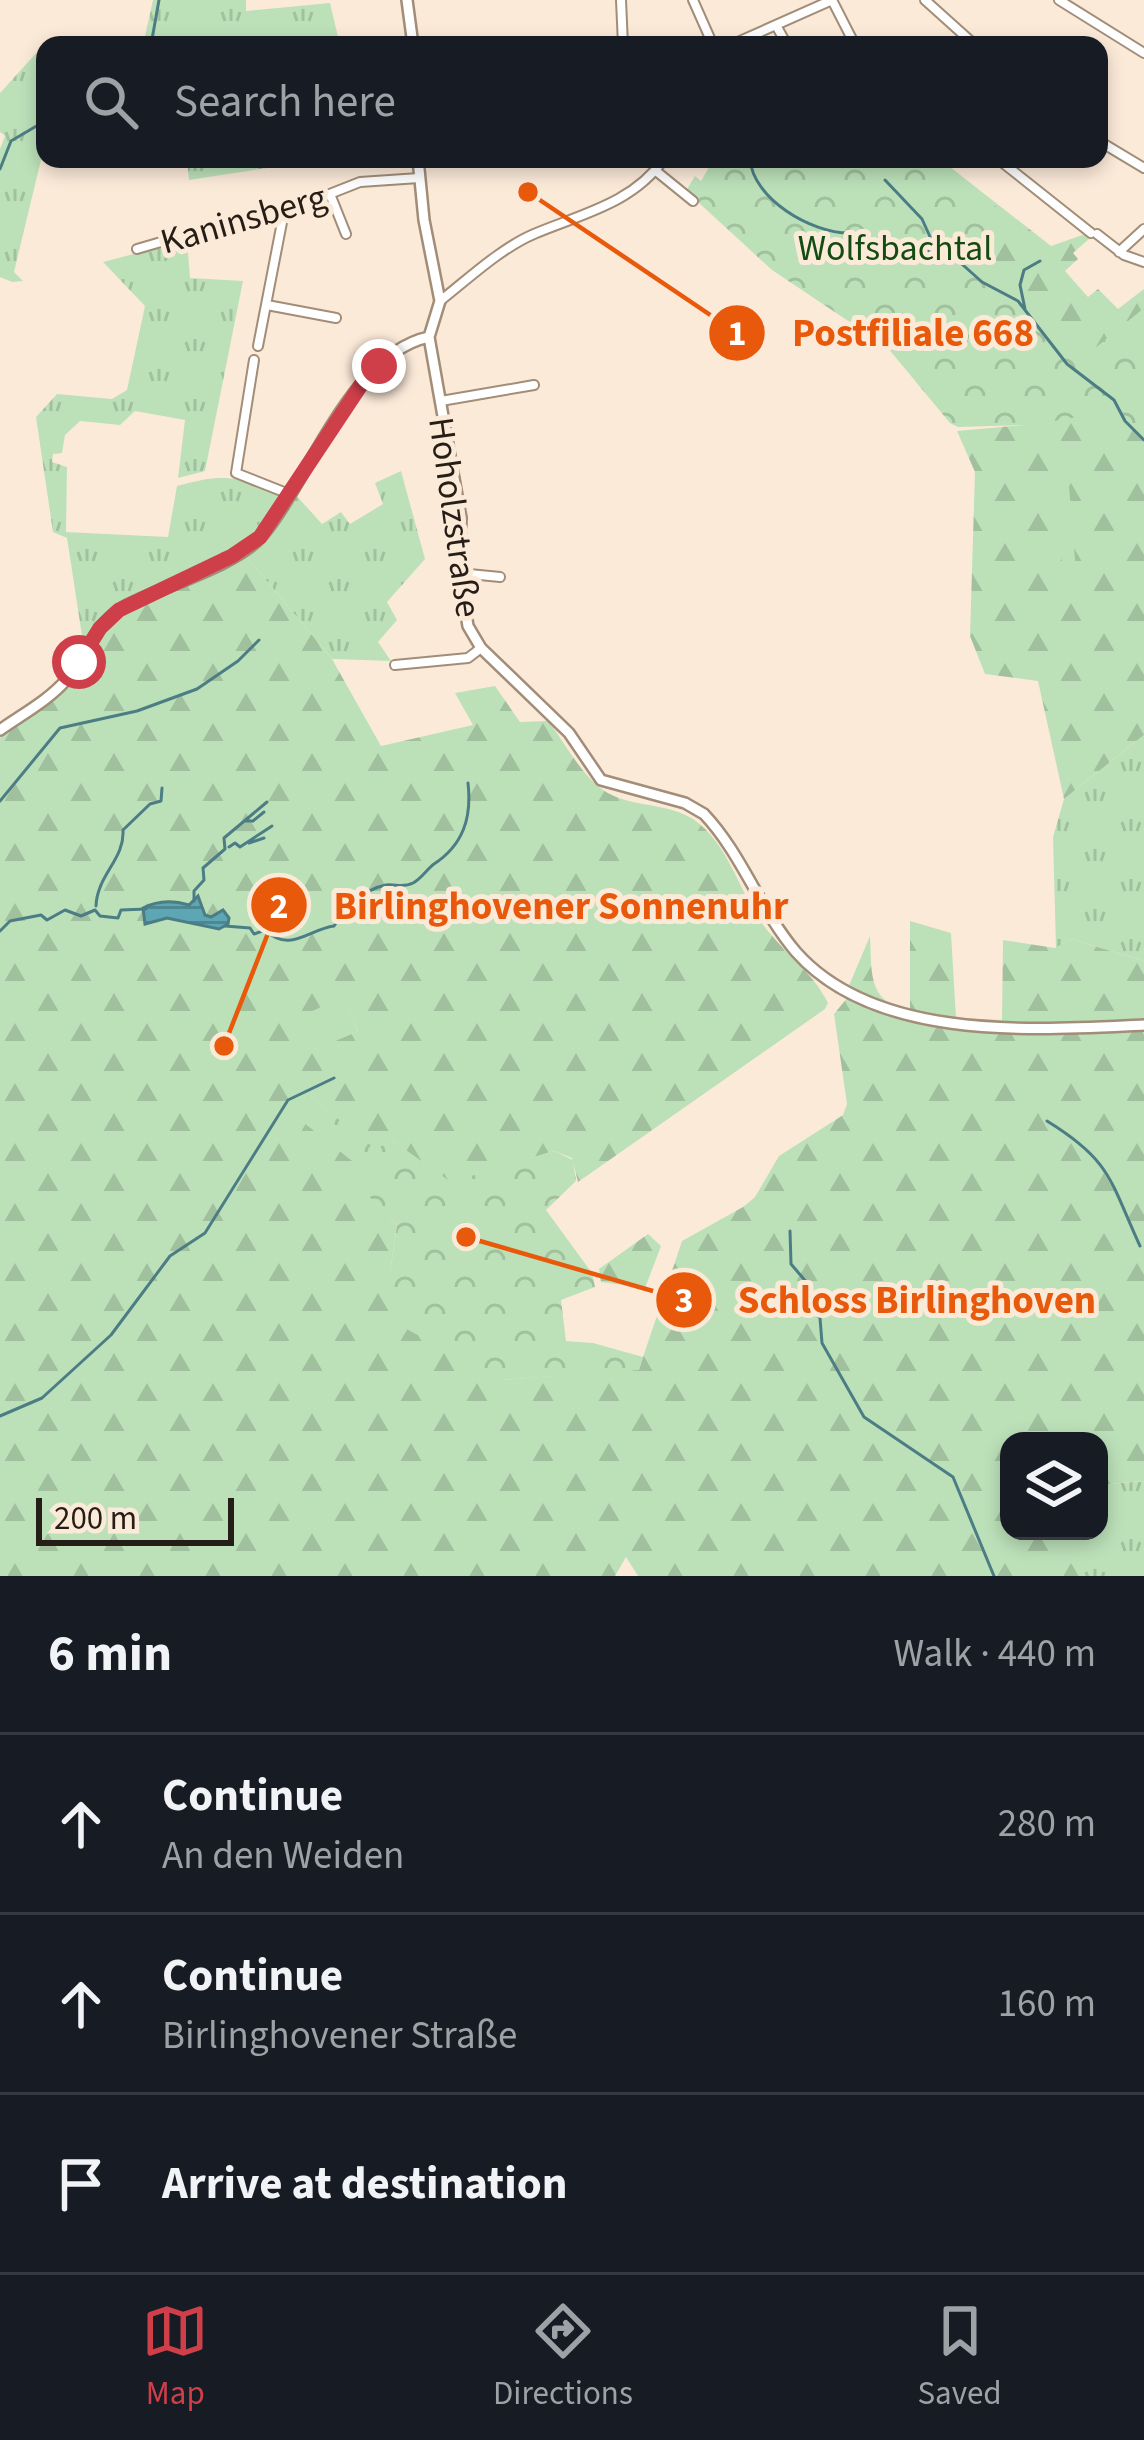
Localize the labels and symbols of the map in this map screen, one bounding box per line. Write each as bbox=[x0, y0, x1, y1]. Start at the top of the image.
street label: Kaninsberg bbox=[155, 171, 332, 267]
park label: Wolfsbachtal bbox=[798, 223, 992, 274]
callout: Postfiliale 668 bbox=[707, 295, 1058, 370]
text: Postfiliale 668 bbox=[792, 306, 1034, 362]
text: 1 bbox=[727, 308, 747, 359]
route end bbox=[352, 339, 406, 393]
street label: Hoholzstraße bbox=[415, 414, 494, 621]
route start bbox=[52, 635, 106, 689]
callout: Birlinghovener Sonnenuhr bbox=[249, 868, 812, 943]
text: Birlinghovener Sonnenuhr bbox=[333, 879, 789, 935]
text: 2 bbox=[269, 881, 289, 932]
callout: Schloss Birlinghoven bbox=[654, 1262, 1120, 1337]
text: Schloss Birlinghoven bbox=[738, 1273, 1096, 1329]
text: 3 bbox=[674, 1275, 694, 1326]
scale bar bbox=[36, 1492, 234, 1545]

